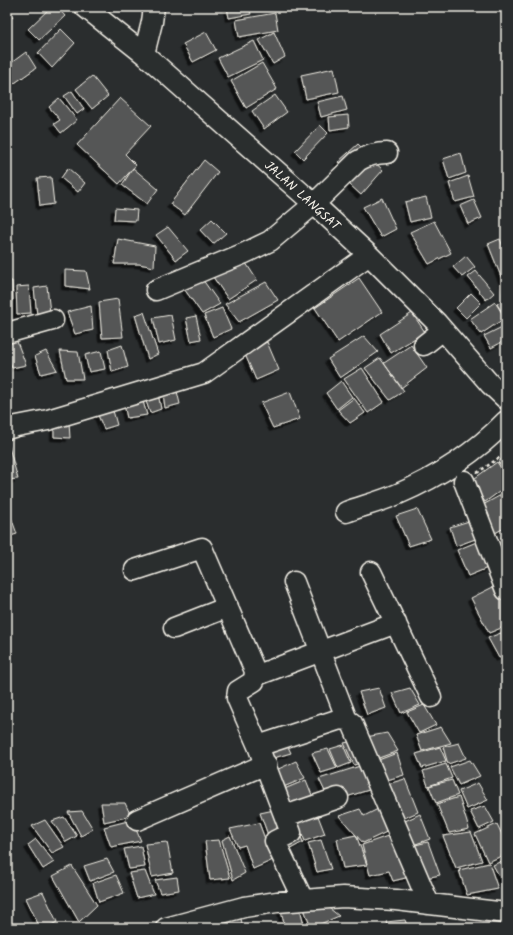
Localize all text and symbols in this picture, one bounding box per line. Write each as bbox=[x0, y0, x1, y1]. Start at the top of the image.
street label: JALAN LANGSAT bbox=[259, 156, 346, 237]

